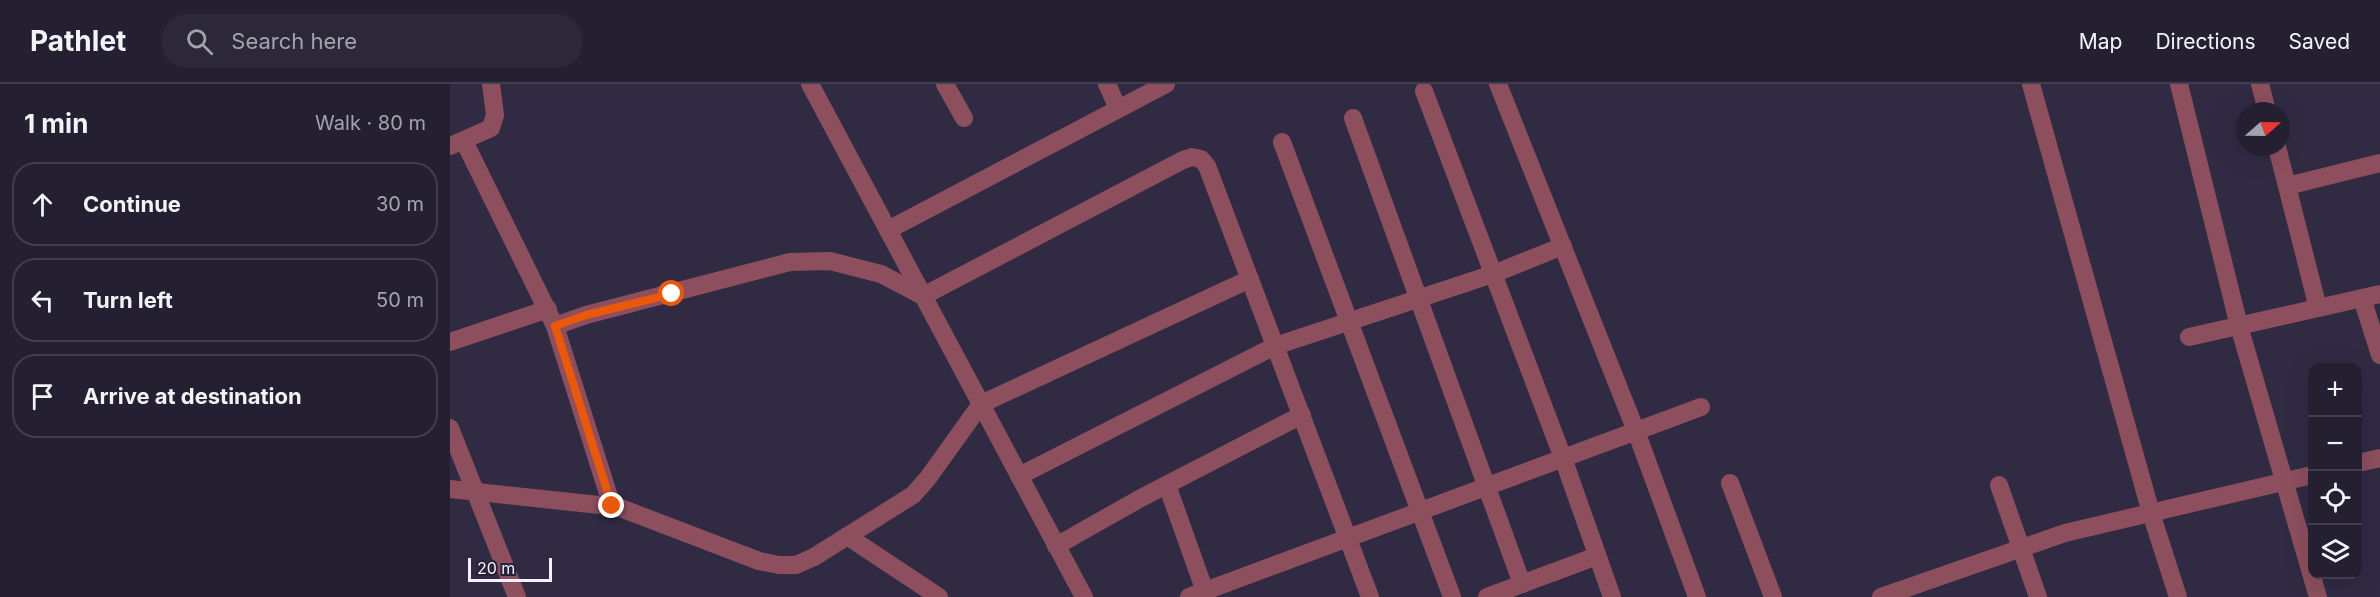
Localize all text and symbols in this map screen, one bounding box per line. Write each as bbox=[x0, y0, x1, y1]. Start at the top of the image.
search box bbox=[162, 14, 582, 68]
text: Pathlet bbox=[30, 24, 126, 58]
icon: search bbox=[183, 25, 216, 58]
text: Search here bbox=[231, 28, 357, 54]
text: Map bbox=[2079, 29, 2122, 54]
text: Directions bbox=[2155, 29, 2256, 54]
text: Saved bbox=[2289, 29, 2350, 54]
north arrow bbox=[2236, 102, 2290, 156]
text: 1 min bbox=[24, 108, 88, 139]
text: Walk · 80 m bbox=[315, 111, 426, 135]
icon: ahead bbox=[26, 188, 59, 221]
text: Continue bbox=[83, 191, 181, 217]
text: 30 m bbox=[376, 192, 424, 216]
route start bbox=[658, 280, 684, 306]
icon: left bbox=[26, 284, 59, 317]
text: Turn left bbox=[83, 287, 173, 313]
text: 50 m bbox=[376, 288, 424, 312]
map controls bbox=[2308, 363, 2362, 579]
button: + bbox=[2308, 363, 2362, 417]
icon: arrive bbox=[26, 380, 59, 413]
text: Arrive at destination bbox=[83, 383, 302, 409]
button: − bbox=[2308, 417, 2362, 471]
button: locate bbox=[2308, 471, 2362, 525]
route end bbox=[598, 492, 624, 518]
button: layers bbox=[2308, 525, 2362, 579]
scale bar bbox=[468, 555, 552, 582]
text: 20 m bbox=[477, 558, 515, 578]

